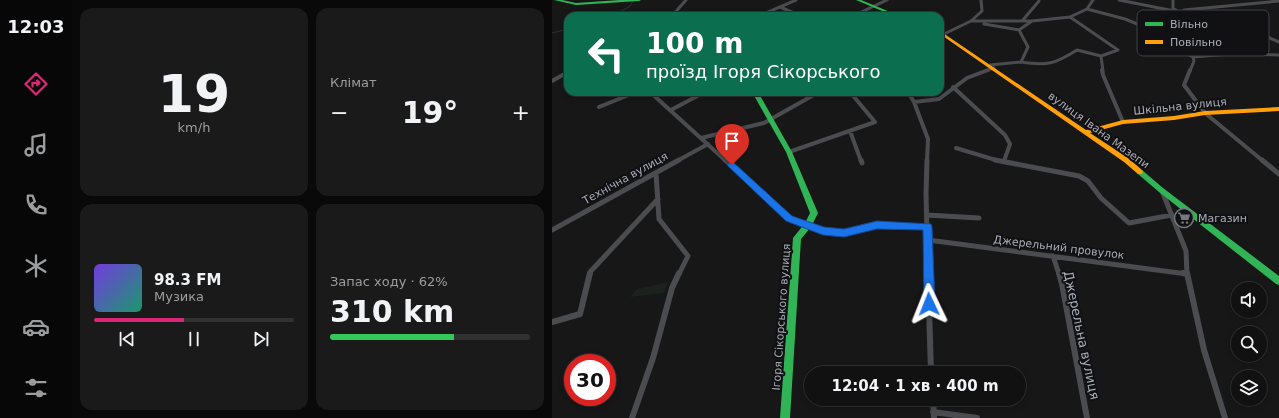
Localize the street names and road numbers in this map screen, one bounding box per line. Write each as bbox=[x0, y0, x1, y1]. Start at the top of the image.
street label: вулиця Івана Мазепи bbox=[1046, 89, 1152, 171]
street label: Шкільна вулиця bbox=[1133, 95, 1227, 118]
street label: Технічна вулиця bbox=[579, 150, 670, 208]
street label: Джерельний провулок bbox=[993, 233, 1126, 262]
street label: Ігоря Сікорського вулиця bbox=[770, 243, 793, 391]
street label: Джерельна вулиця bbox=[1061, 269, 1103, 401]

